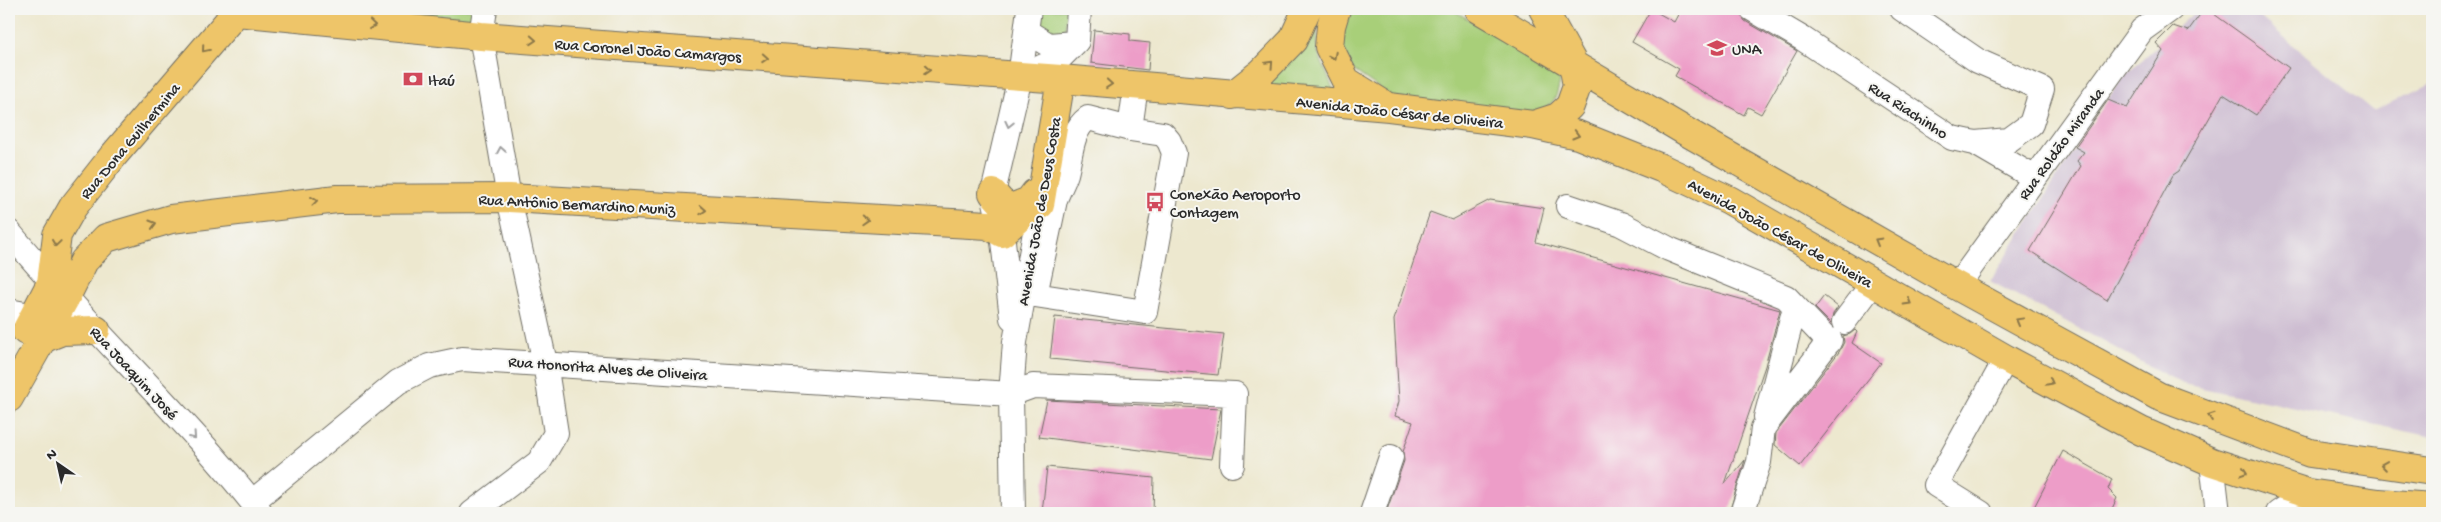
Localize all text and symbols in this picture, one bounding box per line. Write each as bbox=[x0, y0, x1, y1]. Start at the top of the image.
one-way arrow bbox=[368, 19, 376, 30]
one-way arrow bbox=[530, 35, 538, 46]
street label: Rua Coronel João Camargos bbox=[554, 36, 743, 69]
school or university icon: UNA bbox=[1706, 37, 1728, 59]
place label: UNA bbox=[1732, 42, 1763, 61]
one-way arrow bbox=[202, 43, 210, 52]
one-way arrow bbox=[1327, 50, 1337, 59]
one-way arrow bbox=[762, 52, 770, 63]
one-way arrow bbox=[1264, 61, 1273, 70]
one-way arrow bbox=[924, 64, 932, 75]
bank icon: Itaú bbox=[402, 68, 424, 90]
place label: Itaú bbox=[428, 73, 455, 92]
one-way arrow bbox=[1106, 78, 1114, 89]
street label: Rua Dona Guilhermina bbox=[77, 79, 187, 204]
street label: Rua Riachinho bbox=[1864, 79, 1951, 145]
street label: Rua Roldão Miranda bbox=[2016, 84, 2111, 205]
street label: Avenida João César de Oliveira bbox=[1295, 94, 1505, 135]
street label: Avenida João de Deus Costa bbox=[1015, 115, 1068, 307]
one-way arrow bbox=[1004, 120, 1015, 129]
one-way arrow bbox=[1571, 130, 1580, 140]
one-way arrow bbox=[496, 146, 506, 154]
street label: Avenida João César de Oliveira bbox=[1684, 176, 1876, 294]
place label: Conexão Aeroporto Contagem bbox=[1170, 187, 1301, 224]
bus stop icon: Conexão Aeroporto Contagem bbox=[1144, 191, 1166, 213]
street label: Rua Antônio Bernardino Muniz bbox=[478, 192, 677, 221]
one-way arrow bbox=[310, 196, 318, 207]
one-way arrow bbox=[699, 204, 707, 215]
one-way arrow bbox=[862, 214, 870, 225]
one-way arrow bbox=[148, 220, 157, 230]
one-way arrow bbox=[1874, 237, 1883, 247]
one-way arrow bbox=[52, 239, 62, 248]
one-way arrow bbox=[1903, 296, 1912, 306]
one-way arrow bbox=[2016, 317, 2025, 327]
street label: Rua Joaquim José bbox=[84, 324, 181, 426]
street label: Rua Honorita Alves de Oliveira bbox=[508, 354, 709, 387]
one-way arrow bbox=[2045, 376, 2054, 386]
one-way arrow bbox=[2208, 412, 2216, 422]
one-way arrow bbox=[188, 431, 197, 440]
north arrow bbox=[32, 440, 82, 490]
text: N bbox=[44, 446, 61, 465]
one-way arrow bbox=[2380, 460, 2388, 471]
one-way arrow bbox=[2240, 467, 2248, 477]

